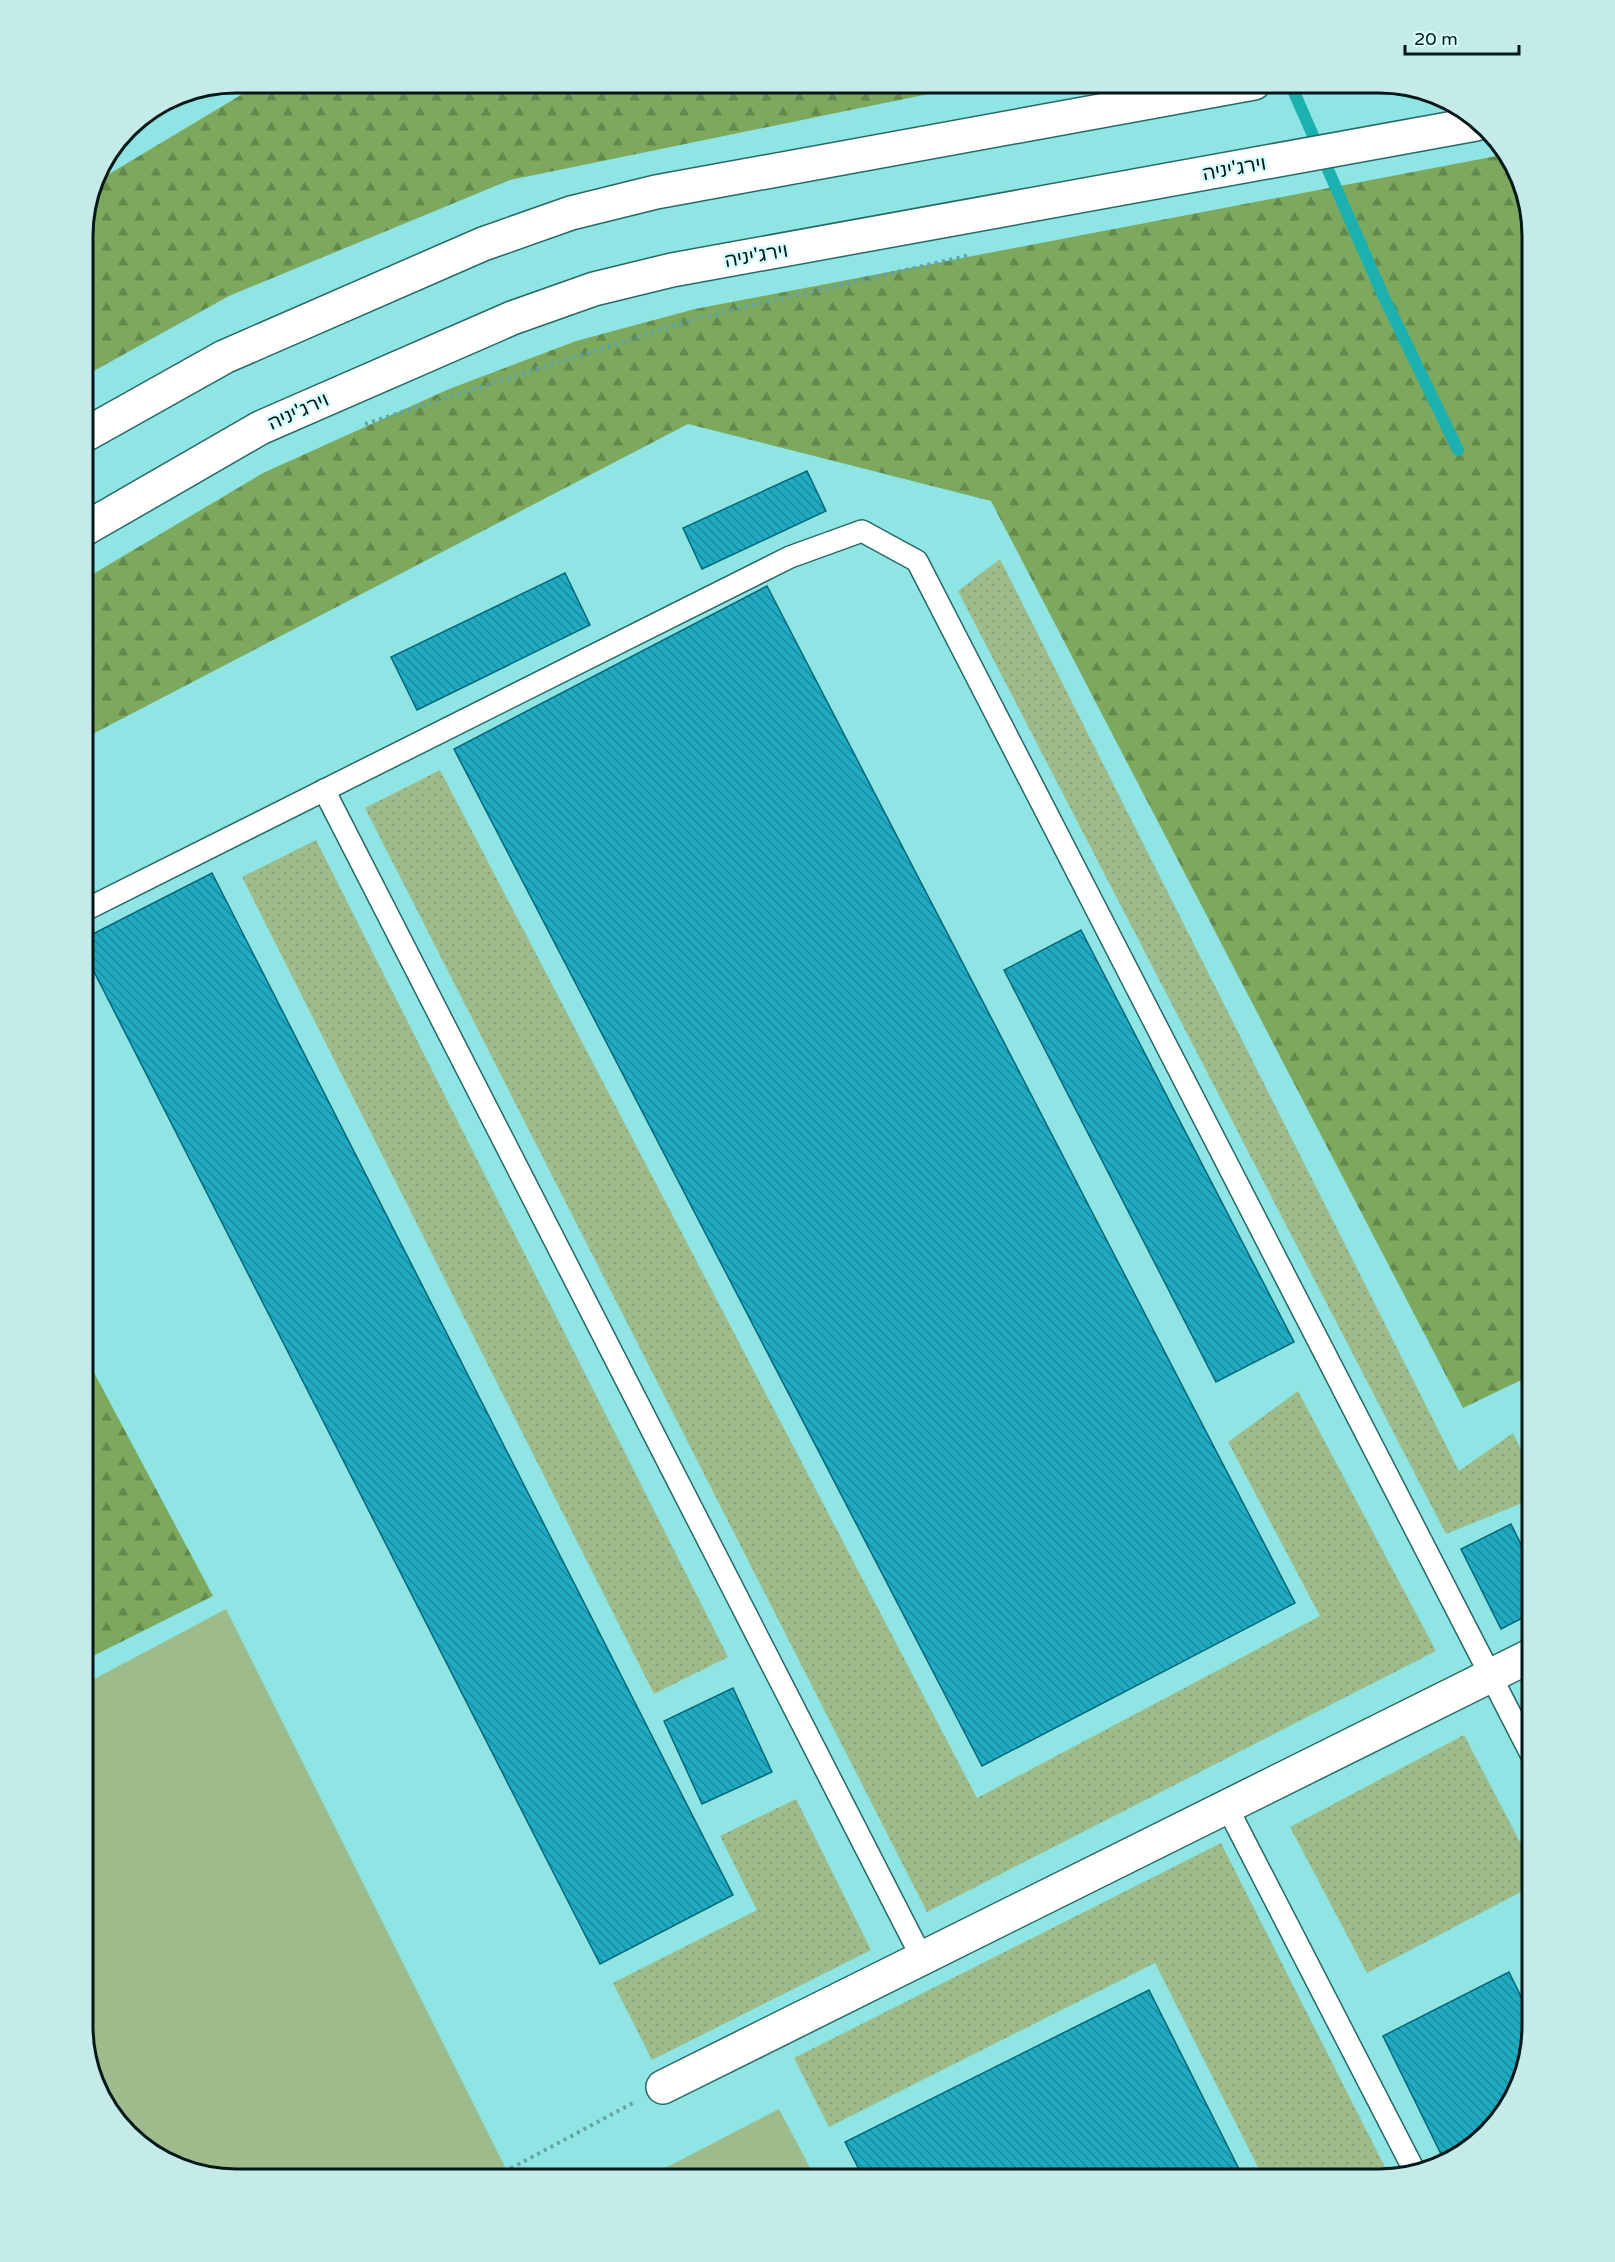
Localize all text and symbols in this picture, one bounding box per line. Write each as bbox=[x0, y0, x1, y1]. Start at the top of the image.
scale bar bbox=[1405, 18, 1519, 56]
text: 20 m bbox=[1414, 28, 1458, 50]
street label: וירג'יניה bbox=[1200, 152, 1268, 186]
street label: וירג'יניה bbox=[722, 239, 790, 273]
street label: וירג'יניה bbox=[264, 388, 333, 436]

